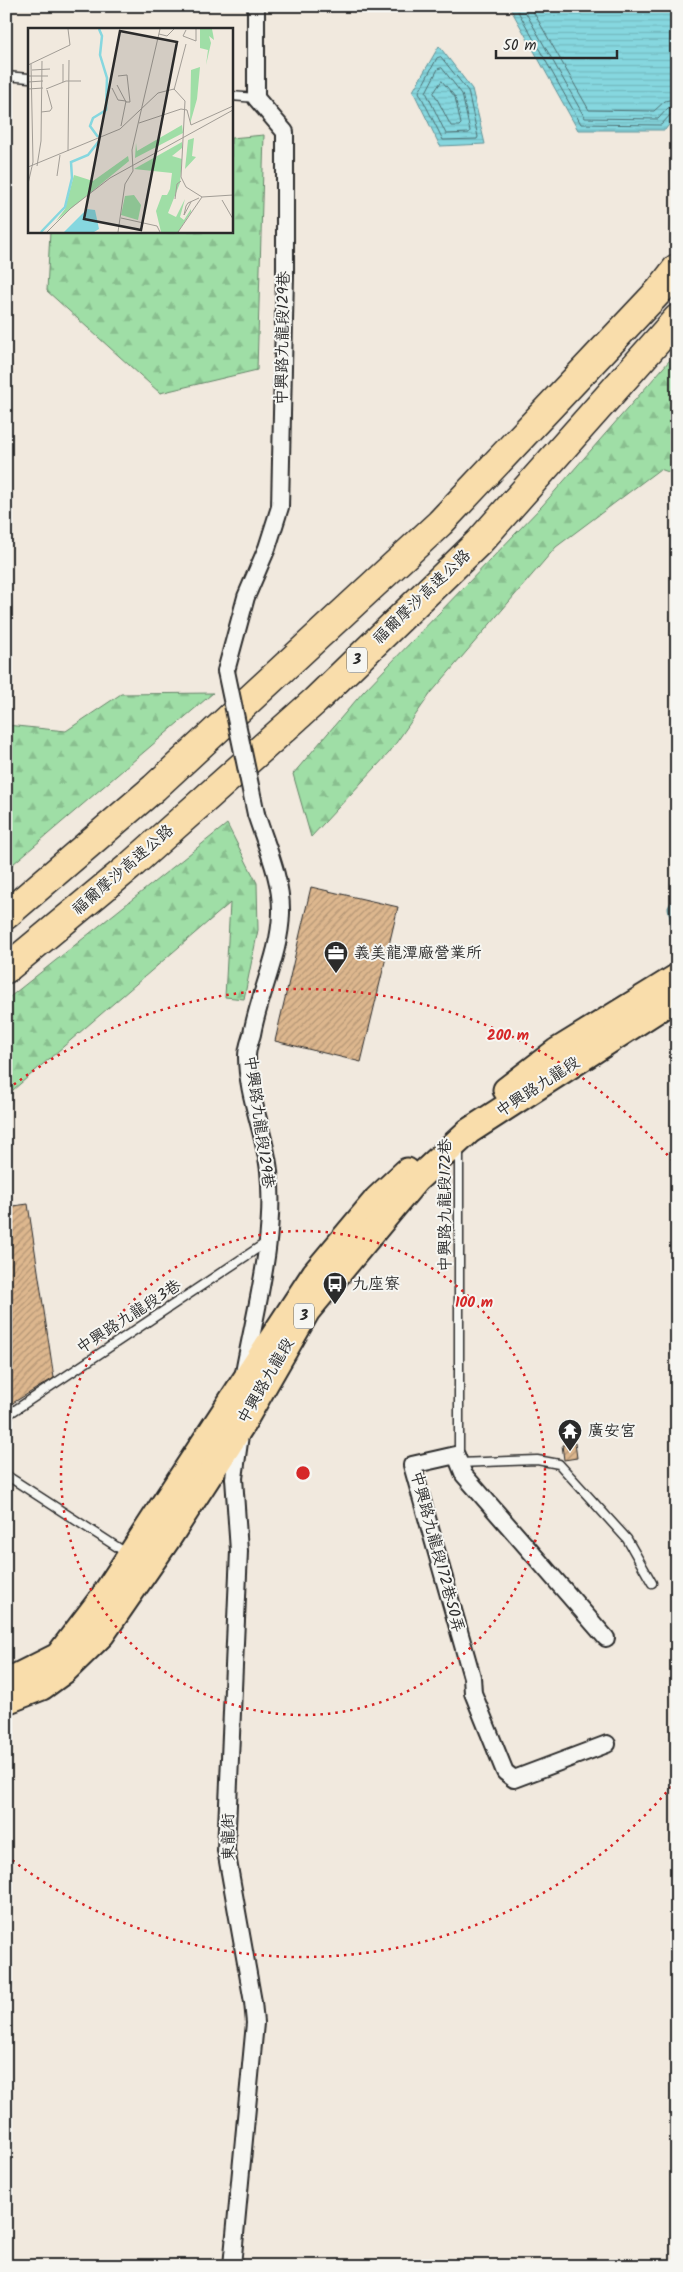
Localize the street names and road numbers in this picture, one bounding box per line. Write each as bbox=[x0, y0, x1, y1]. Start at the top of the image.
street label: 中興路九龍段129巷 bbox=[269, 271, 297, 405]
street label: 福爾摩沙高速公路 bbox=[367, 544, 477, 650]
road number: 3 bbox=[347, 648, 367, 672]
street label: 福爾摩沙高速公路 bbox=[66, 819, 180, 921]
street label: 中興路九龍段 bbox=[491, 1050, 585, 1124]
street label: 中興路九龍段129巷 bbox=[237, 1054, 281, 1190]
street label: 中興路九龍段172巷 bbox=[433, 1138, 458, 1272]
street label: 中興路九龍段3巷 bbox=[71, 1274, 187, 1360]
road number: 3 bbox=[294, 1304, 314, 1328]
street label: 中興路九龍段 bbox=[231, 1333, 301, 1429]
street label: 中興路九龍段172巷50弄 bbox=[403, 1468, 471, 1636]
street label: 東龍街 bbox=[216, 1813, 242, 1861]

